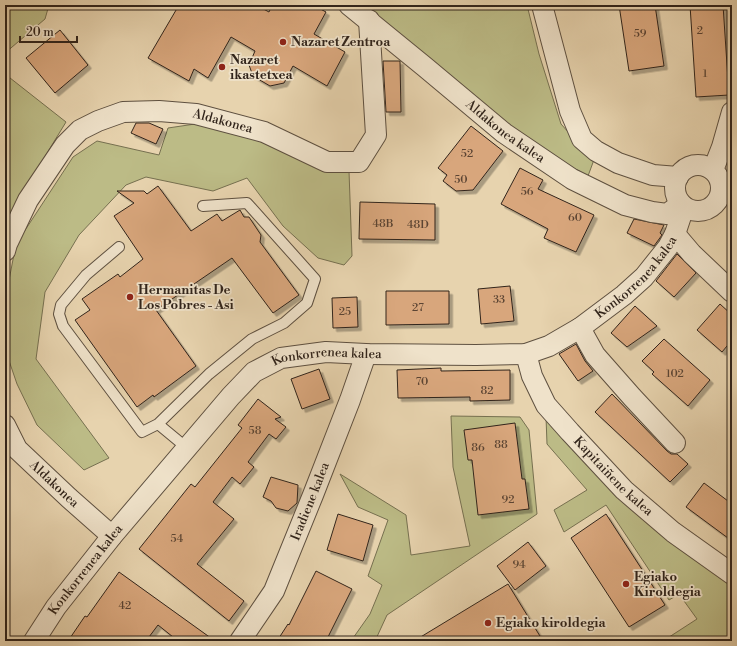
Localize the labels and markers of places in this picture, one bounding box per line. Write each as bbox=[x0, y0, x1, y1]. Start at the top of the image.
place label: Nazaret Zentroa bbox=[291, 34, 391, 50]
marker: Nazaret Zentroa bbox=[278, 37, 288, 47]
place label: Nazaret ikastetxea bbox=[230, 52, 293, 83]
marker: Nazaret ikastetxea bbox=[217, 62, 227, 72]
place label: Hermanitas De Los Pobres - Asi bbox=[138, 282, 234, 313]
marker: Hermanitas De Los Pobres - Asi bbox=[125, 292, 135, 302]
place label: Egiako Kiroldegia bbox=[634, 569, 702, 600]
marker: Egiako Kiroldegia bbox=[621, 579, 631, 589]
place label: Egiako kiroldegia bbox=[496, 615, 606, 631]
marker: Egiako kiroldegia bbox=[483, 618, 493, 628]

